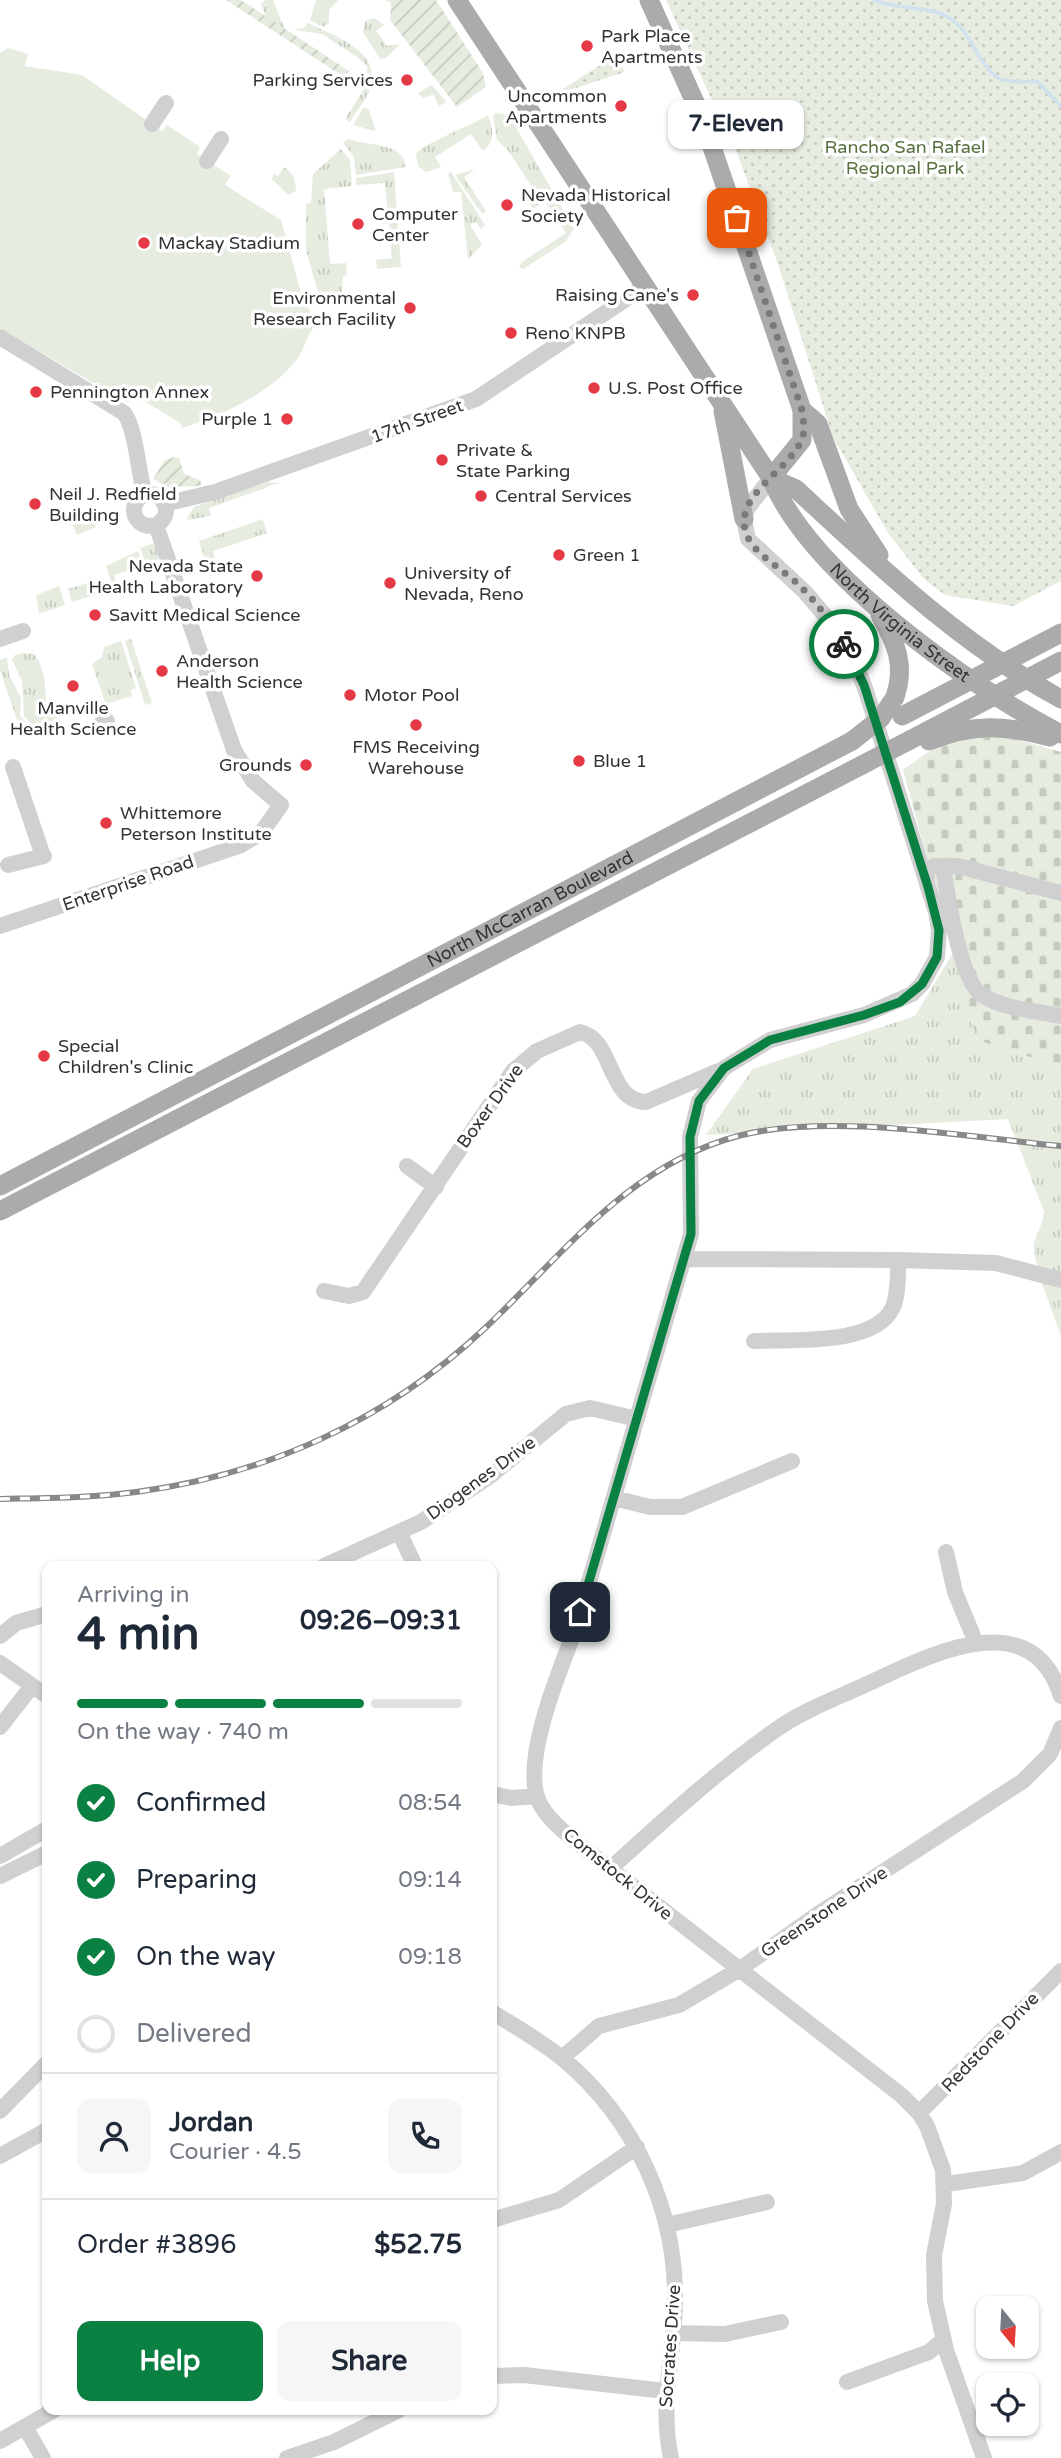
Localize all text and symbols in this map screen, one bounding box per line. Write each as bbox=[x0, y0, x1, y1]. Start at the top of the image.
place label: Park Place Apartments bbox=[601, 25, 703, 68]
marker: Park Place Apartments bbox=[579, 38, 595, 54]
place label: Parking Services bbox=[253, 69, 393, 91]
marker: Parking Services bbox=[399, 72, 415, 88]
place label: Uncommon Apartments bbox=[505, 85, 607, 128]
marker: Uncommon Apartments bbox=[613, 98, 629, 114]
callout: 7-Eleven bbox=[669, 99, 805, 148]
text: 7-Eleven bbox=[688, 110, 784, 138]
park label: Rancho San Rafael Regional Park bbox=[825, 136, 986, 179]
place label: Nevada Historical Society bbox=[521, 184, 671, 227]
pin bbox=[707, 188, 767, 248]
marker: Nevada Historical Society bbox=[499, 197, 515, 213]
icon: bag bbox=[718, 199, 756, 237]
place label: Computer Center bbox=[372, 203, 458, 246]
marker: Computer Center bbox=[350, 216, 366, 232]
place label: Mackay Stadium bbox=[158, 232, 300, 254]
marker: Mackay Stadium bbox=[136, 235, 152, 251]
place label: Raising Cane's bbox=[555, 284, 679, 306]
place label: Environmental Research Facility bbox=[253, 287, 396, 330]
marker: Raising Cane's bbox=[685, 287, 701, 303]
marker: Environmental Research Facility bbox=[402, 300, 418, 316]
place label: Reno KNPB bbox=[525, 322, 626, 344]
marker: Reno KNPB bbox=[503, 325, 519, 341]
place label: U.S. Post Office bbox=[608, 377, 743, 399]
marker: U.S. Post Office bbox=[586, 380, 602, 396]
place label: Pennington Annex bbox=[50, 381, 209, 403]
marker: Pennington Annex bbox=[28, 384, 44, 400]
street label: 17th Street bbox=[368, 394, 466, 448]
place label: Purple 1 bbox=[201, 408, 273, 430]
marker: Purple 1 bbox=[279, 411, 295, 427]
place label: Private & State Parking bbox=[456, 439, 570, 482]
marker: Private & State Parking bbox=[434, 452, 450, 468]
place label: Neil J. Redfield Building bbox=[49, 483, 177, 526]
place label: Central Services bbox=[495, 485, 632, 507]
marker: Central Services bbox=[473, 488, 489, 504]
marker: Neil J. Redfield Building bbox=[27, 496, 43, 512]
place label: Green 1 bbox=[573, 544, 641, 566]
marker: Green 1 bbox=[551, 547, 567, 563]
place label: Nevada State Health Laboratory bbox=[89, 555, 243, 598]
street label: North Virginia Street bbox=[825, 558, 974, 687]
place label: University of Nevada, Reno bbox=[404, 562, 524, 605]
marker: Nevada State Health Laboratory bbox=[249, 568, 265, 584]
marker: University of Nevada, Reno bbox=[382, 575, 398, 591]
place label: Savitt Medical Science bbox=[109, 604, 301, 626]
marker: Savitt Medical Science bbox=[87, 607, 103, 623]
courier bbox=[809, 609, 879, 679]
icon: bike bbox=[825, 625, 863, 663]
place label: Anderson Health Science bbox=[176, 650, 303, 693]
marker: Anderson Health Science bbox=[154, 663, 170, 679]
marker: Manville Health Science bbox=[65, 678, 81, 694]
place label: Motor Pool bbox=[364, 684, 460, 706]
marker: Motor Pool bbox=[342, 687, 358, 703]
place label: Manville Health Science bbox=[10, 697, 136, 740]
marker: FMS Receiving Warehouse bbox=[408, 717, 424, 733]
place label: FMS Receiving Warehouse bbox=[352, 736, 480, 779]
place label: Blue 1 bbox=[593, 750, 647, 772]
marker: Blue 1 bbox=[571, 753, 587, 769]
place label: Grounds bbox=[219, 754, 292, 776]
marker: Grounds bbox=[298, 757, 314, 773]
place label: Whittemore Peterson Institute bbox=[120, 802, 272, 845]
marker: Whittemore Peterson Institute bbox=[98, 815, 114, 831]
street label: North McCarran Boulevard bbox=[423, 846, 637, 972]
street label: Enterprise Road bbox=[59, 850, 197, 916]
place label: Special Children's Clinic bbox=[58, 1035, 193, 1078]
marker: Special Children's Clinic bbox=[36, 1048, 52, 1064]
street label: Boxer Drive bbox=[452, 1060, 528, 1152]
street label: Diogenes Drive bbox=[422, 1431, 540, 1525]
text: Arriving in bbox=[77, 1581, 190, 1609]
pin bbox=[550, 1582, 610, 1642]
icon: home bbox=[561, 1593, 599, 1631]
text: 09:26–09:31 bbox=[300, 1605, 462, 1636]
text: 4 min bbox=[77, 1607, 200, 1662]
text: On the way · 740 m bbox=[77, 1718, 289, 1746]
icon: check bbox=[77, 1784, 115, 1822]
text: Confirmed bbox=[136, 1787, 266, 1818]
text: 08:54 bbox=[398, 1789, 462, 1817]
street label: Comstock Drive bbox=[559, 1823, 677, 1925]
icon: check bbox=[77, 1861, 115, 1899]
street label: Greenstone Drive bbox=[756, 1861, 892, 1963]
text: Preparing bbox=[136, 1864, 257, 1895]
text: 09:14 bbox=[398, 1866, 462, 1894]
icon: check bbox=[77, 1938, 115, 1976]
text: On the way bbox=[136, 1941, 276, 1972]
text: 09:18 bbox=[398, 1943, 462, 1971]
street label: Redstone Drive bbox=[937, 1987, 1043, 2097]
text: Delivered bbox=[136, 2018, 252, 2049]
button: person bbox=[77, 2099, 151, 2173]
button: phone bbox=[388, 2099, 462, 2173]
text: Jordan bbox=[169, 2107, 253, 2138]
text: Courier · 4.5 bbox=[169, 2138, 302, 2166]
text: Order #3896 bbox=[77, 2229, 237, 2260]
text: $52.75 bbox=[374, 2229, 462, 2260]
street label: Socrates Drive bbox=[655, 2284, 685, 2408]
north arrow bbox=[976, 2296, 1040, 2359]
map controls bbox=[976, 2296, 1039, 2436]
button: Help bbox=[77, 2321, 263, 2401]
button: Share bbox=[277, 2321, 462, 2401]
button: locate bbox=[976, 2373, 1039, 2436]

